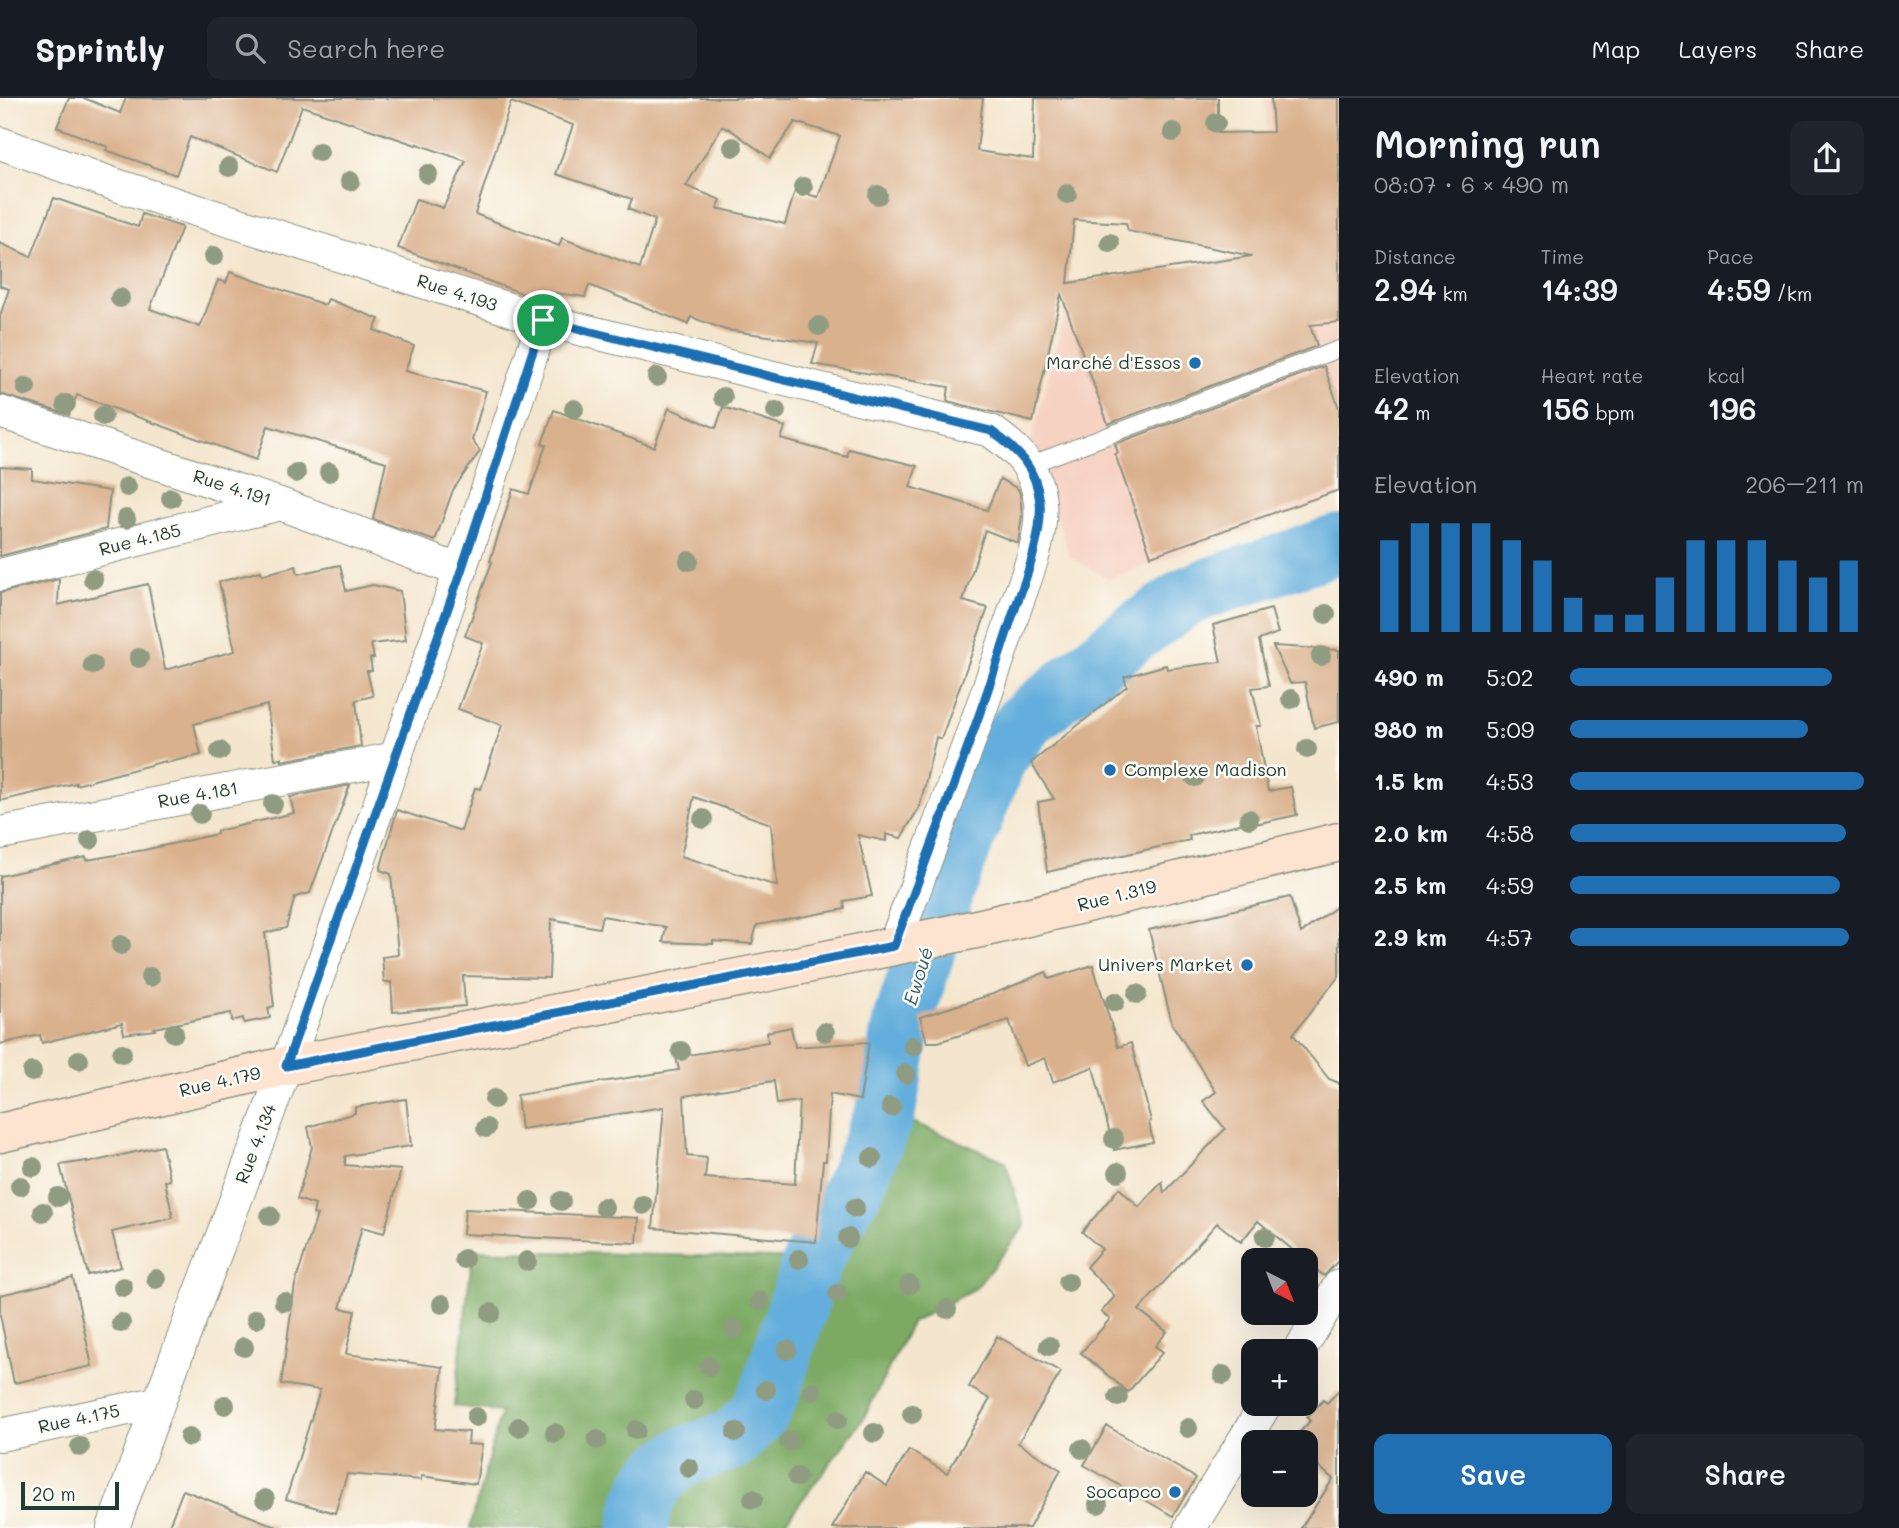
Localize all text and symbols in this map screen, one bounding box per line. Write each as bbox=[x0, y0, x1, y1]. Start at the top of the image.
search box bbox=[207, 17, 697, 80]
text: Sprintly bbox=[35, 27, 165, 70]
icon: search bbox=[231, 29, 269, 67]
text: Search here bbox=[287, 31, 445, 65]
text: Map bbox=[1592, 33, 1640, 64]
text: Layers bbox=[1678, 33, 1757, 64]
text: Share bbox=[1795, 33, 1864, 64]
text: Morning run bbox=[1374, 118, 1601, 168]
button: share bbox=[1790, 121, 1864, 195]
text: 08:07 · 6 × 490 m bbox=[1374, 169, 1569, 199]
text: Distance bbox=[1374, 244, 1456, 269]
text: Time bbox=[1541, 244, 1584, 269]
text: Pace bbox=[1707, 244, 1754, 269]
street label: Rue 4.193 bbox=[414, 268, 501, 316]
text: 2.94 bbox=[1374, 269, 1436, 309]
text: 14:39 bbox=[1541, 269, 1618, 309]
text: 4:59 bbox=[1707, 269, 1771, 309]
text: km bbox=[1436, 281, 1468, 306]
text: /km bbox=[1771, 281, 1812, 306]
pin bbox=[513, 290, 573, 350]
icon: arrive bbox=[524, 301, 562, 339]
place label: Marché d'Essos bbox=[1046, 350, 1181, 374]
marker: Marché d'Essos bbox=[1187, 355, 1203, 371]
text: Elevation bbox=[1374, 363, 1459, 388]
text: Heart rate bbox=[1541, 363, 1643, 388]
text: kcal bbox=[1707, 363, 1745, 388]
text: 42 bbox=[1374, 388, 1409, 428]
text: 156 bbox=[1541, 388, 1590, 428]
text: 196 bbox=[1707, 388, 1757, 428]
text: m bbox=[1409, 400, 1431, 425]
text: bpm bbox=[1590, 400, 1635, 425]
street label: Rue 4.191 bbox=[190, 463, 274, 511]
text: Elevation bbox=[1374, 469, 1477, 499]
text: 206–211 m bbox=[1745, 469, 1864, 499]
street label: Rue 4.185 bbox=[96, 517, 183, 561]
text: 490 m bbox=[1374, 662, 1444, 692]
text: 5:02 bbox=[1486, 662, 1534, 692]
text: 980 m bbox=[1374, 714, 1443, 744]
text: 5:09 bbox=[1486, 714, 1534, 744]
place label: Complexe Madison bbox=[1124, 757, 1287, 781]
marker: Complexe Madison bbox=[1102, 762, 1118, 778]
text: 1.5 km bbox=[1374, 766, 1444, 796]
text: 4:53 bbox=[1486, 766, 1534, 796]
street label: Rue 4.181 bbox=[156, 775, 240, 813]
text: 2.0 km bbox=[1374, 818, 1448, 848]
text: 4:58 bbox=[1486, 818, 1534, 848]
text: 2.5 km bbox=[1374, 870, 1446, 900]
text: 4:59 bbox=[1486, 870, 1534, 900]
street label: Rue 1.319 bbox=[1075, 874, 1159, 916]
text: 2.9 km bbox=[1374, 922, 1447, 952]
text: 4:57 bbox=[1486, 922, 1533, 952]
water label: Ewoué bbox=[897, 944, 938, 1008]
place label: Univers Market bbox=[1098, 952, 1233, 976]
marker: Univers Market bbox=[1239, 957, 1255, 973]
street label: Rue 4.179 bbox=[177, 1060, 263, 1102]
street label: Rue 4.134 bbox=[229, 1100, 281, 1187]
north arrow bbox=[1241, 1248, 1318, 1325]
map controls bbox=[1241, 1248, 1318, 1507]
button: + bbox=[1241, 1339, 1318, 1416]
street label: Rue 4.175 bbox=[36, 1398, 122, 1438]
button: − bbox=[1241, 1430, 1318, 1507]
button: Save bbox=[1374, 1434, 1612, 1514]
button: Share bbox=[1626, 1434, 1864, 1514]
scale bar bbox=[21, 1479, 119, 1511]
place label: Socapco bbox=[1086, 1479, 1161, 1503]
text: 20 m bbox=[32, 1481, 76, 1506]
marker: Socapco bbox=[1167, 1484, 1183, 1500]

